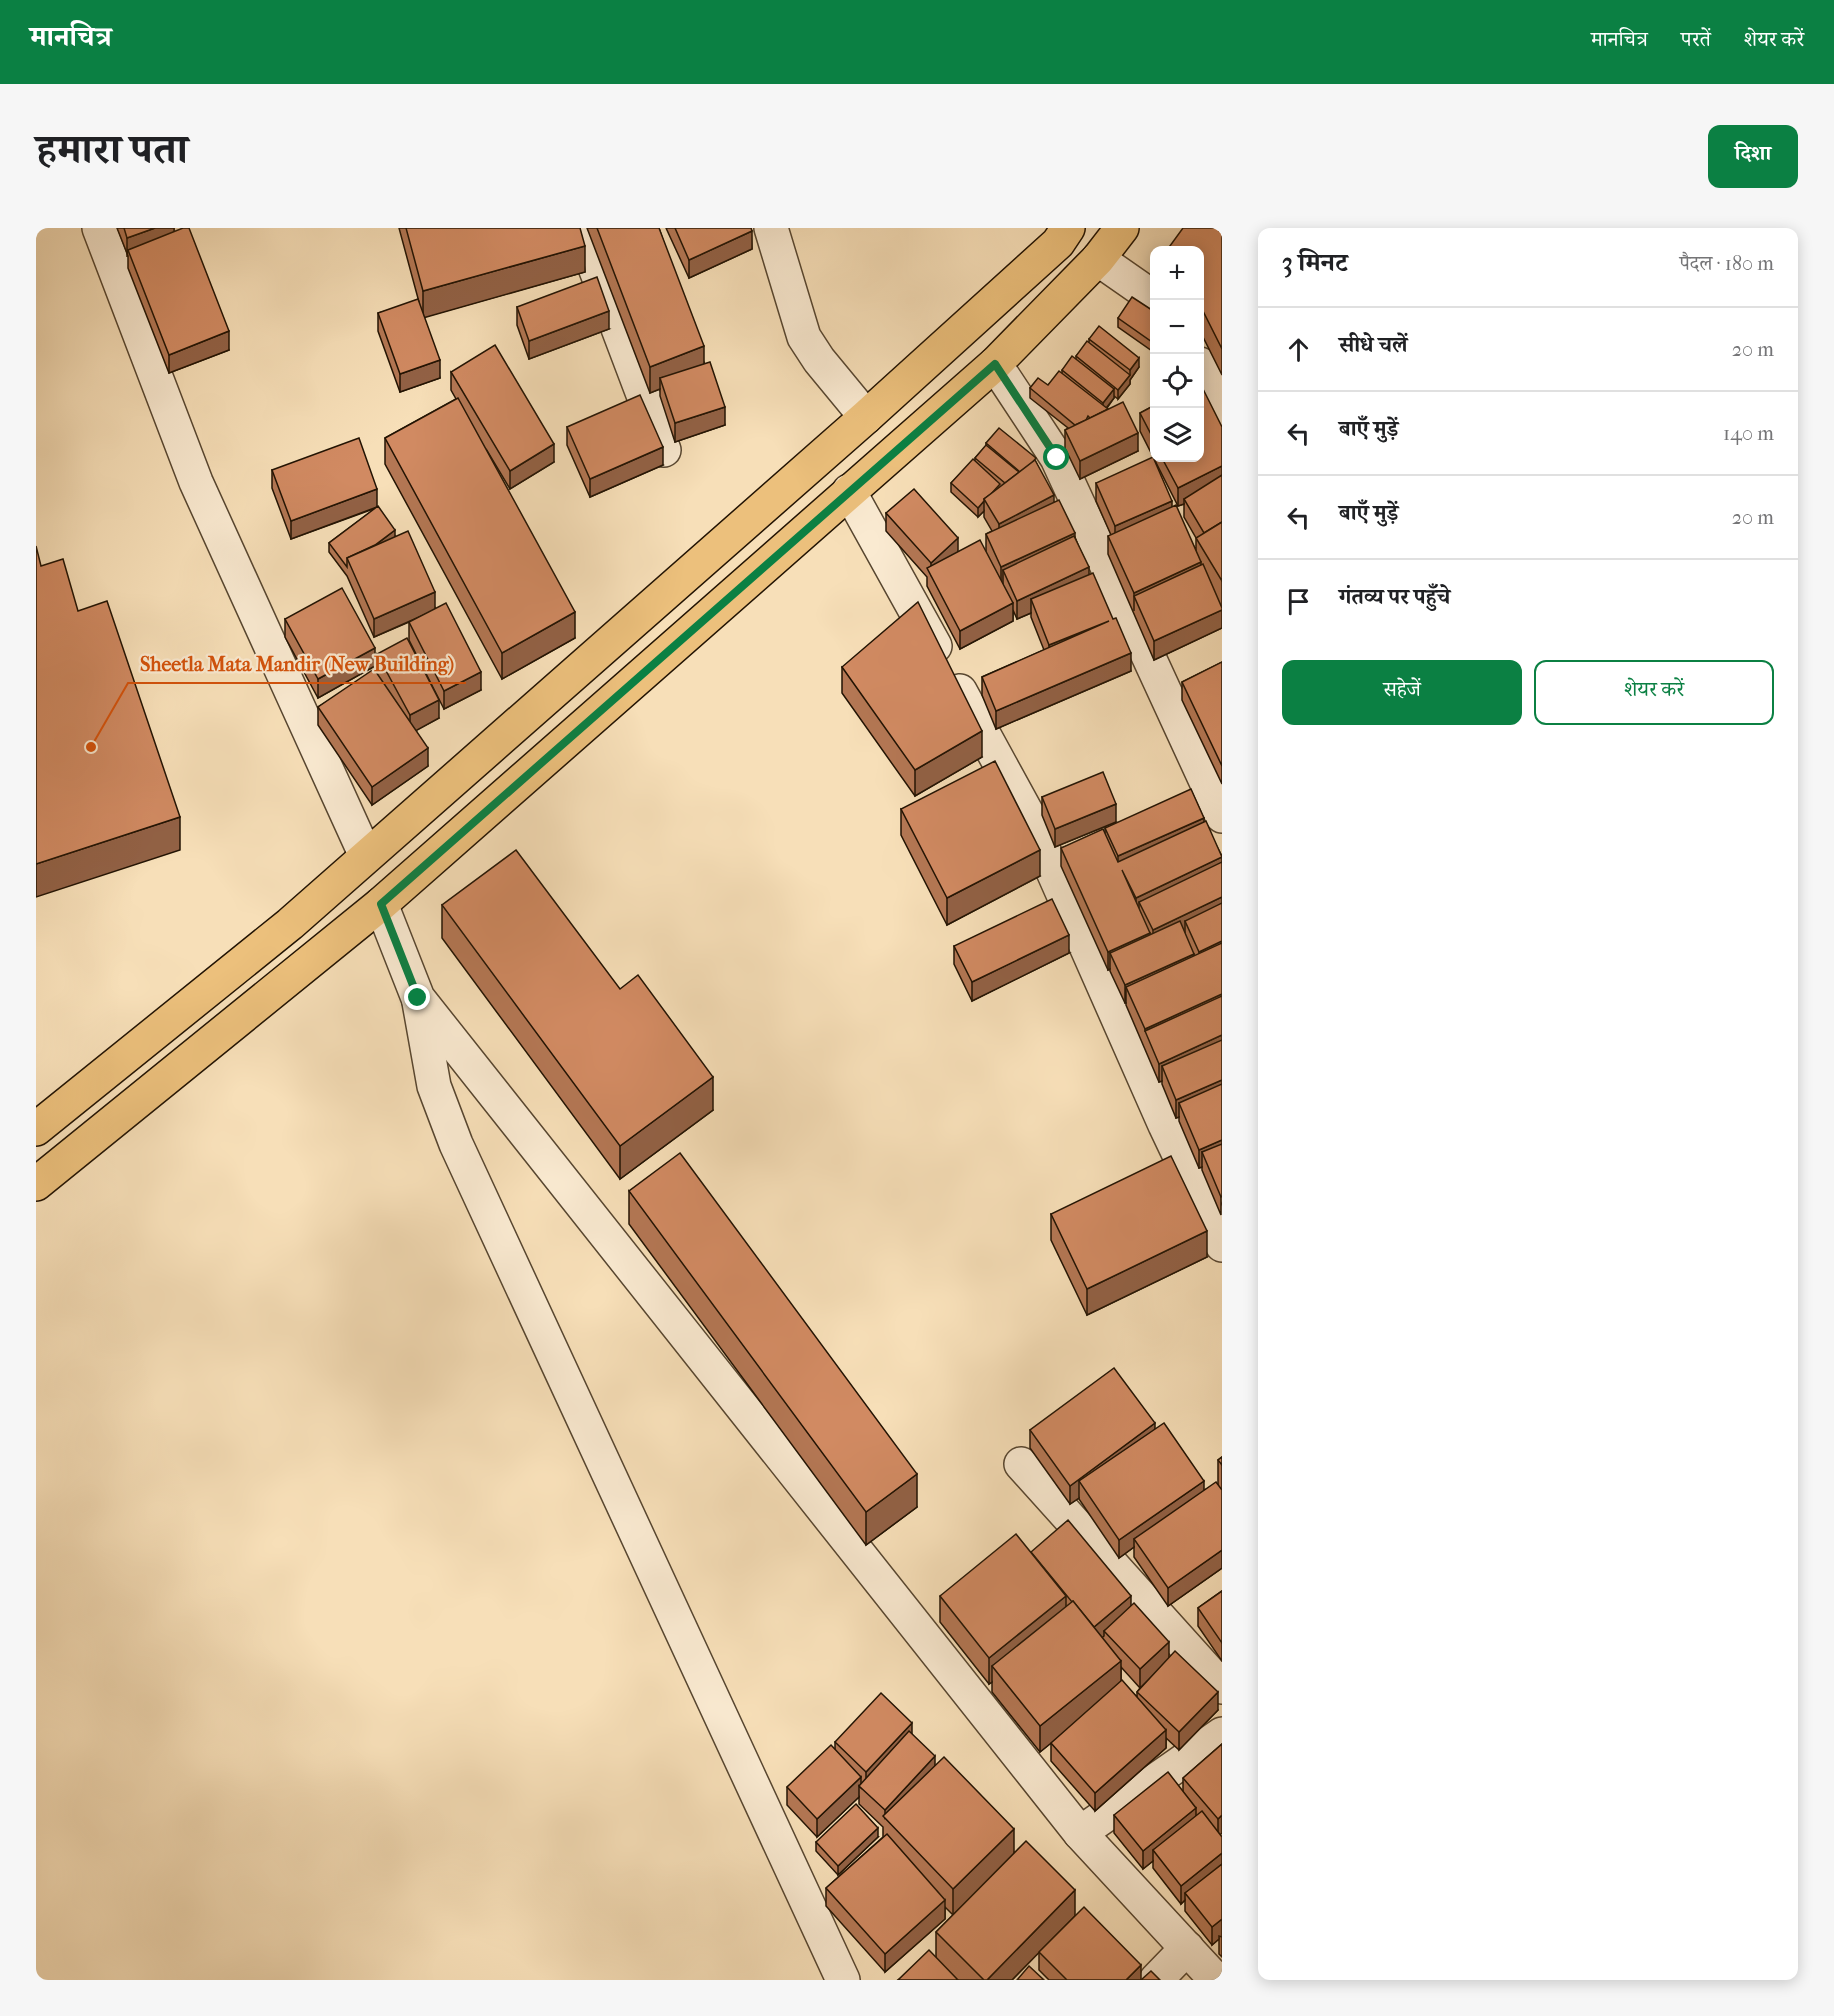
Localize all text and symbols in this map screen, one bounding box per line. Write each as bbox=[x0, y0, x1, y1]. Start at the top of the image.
text: मानचित्र bbox=[30, 20, 112, 53]
text: मानचित्र bbox=[1591, 27, 1648, 51]
text: परतें bbox=[1681, 27, 1711, 51]
text: शेयर करें bbox=[1744, 27, 1804, 51]
text: हमारा पता bbox=[36, 125, 188, 174]
button: दिशा bbox=[1708, 125, 1798, 188]
map controls bbox=[1150, 246, 1204, 462]
button: + bbox=[1150, 246, 1204, 300]
text: 3 मिनट bbox=[1282, 247, 1348, 278]
text: पैदल · 180 m bbox=[1680, 252, 1774, 275]
button: − bbox=[1150, 300, 1204, 354]
text: सीधे चलें bbox=[1339, 332, 1408, 358]
icon: ahead bbox=[1282, 333, 1315, 366]
text: 20 m bbox=[1732, 338, 1774, 361]
button: locate bbox=[1150, 354, 1204, 408]
button: layers bbox=[1150, 408, 1204, 462]
text: बाएँ मुड़ें bbox=[1339, 416, 1398, 442]
icon: left bbox=[1282, 417, 1315, 450]
text: 140 m bbox=[1723, 422, 1774, 445]
route start bbox=[1043, 444, 1069, 470]
text: बाएँ मुड़ें bbox=[1339, 500, 1398, 526]
icon: left bbox=[1282, 501, 1315, 534]
text: 20 m bbox=[1732, 506, 1774, 529]
text: गंतव्य पर पहुँचे bbox=[1339, 584, 1450, 610]
icon: arrive bbox=[1282, 585, 1315, 618]
callout: Sheetla Mata Mandir (New Building) bbox=[128, 645, 466, 683]
text: Sheetla Mata Mandir (New Building) bbox=[140, 653, 454, 676]
button: सहेजें bbox=[1282, 660, 1522, 725]
button: शेयर करें bbox=[1534, 660, 1774, 725]
route end bbox=[404, 984, 430, 1010]

